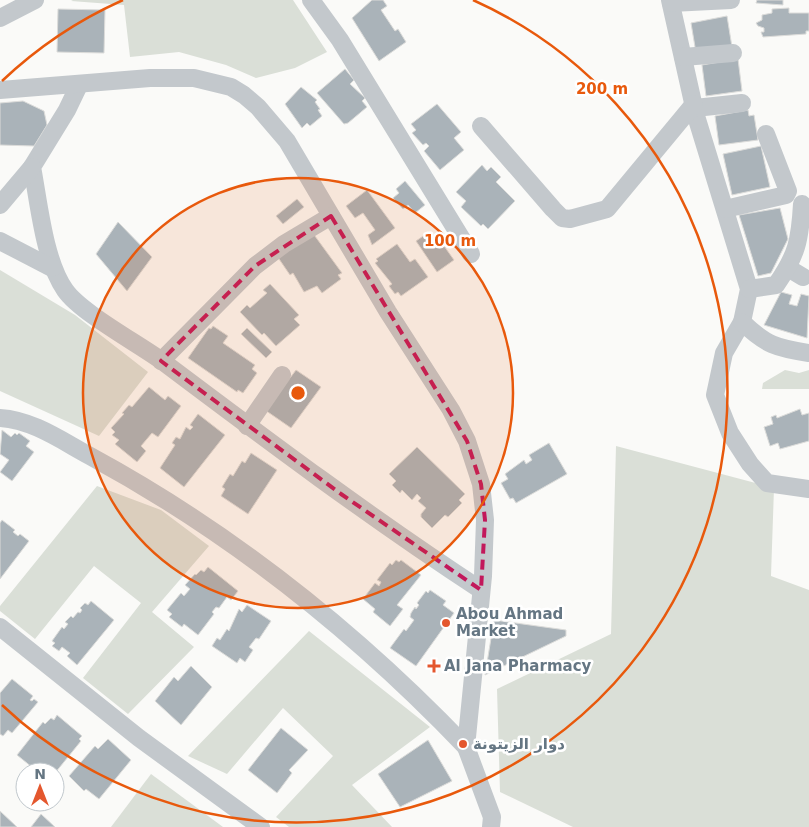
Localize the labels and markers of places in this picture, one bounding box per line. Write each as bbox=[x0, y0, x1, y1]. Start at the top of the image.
centre of rings bbox=[289, 384, 307, 402]
place label: Abou Ahmad Market bbox=[456, 605, 563, 640]
marker: Abou Ahmad Market bbox=[440, 617, 452, 629]
place label: Al Jana Pharmacy bbox=[444, 657, 592, 675]
marker: Al Jana Pharmacy bbox=[428, 660, 440, 672]
place label: دوار الزيتونة bbox=[473, 735, 565, 753]
marker: دوار الزيتونة bbox=[457, 738, 469, 750]

